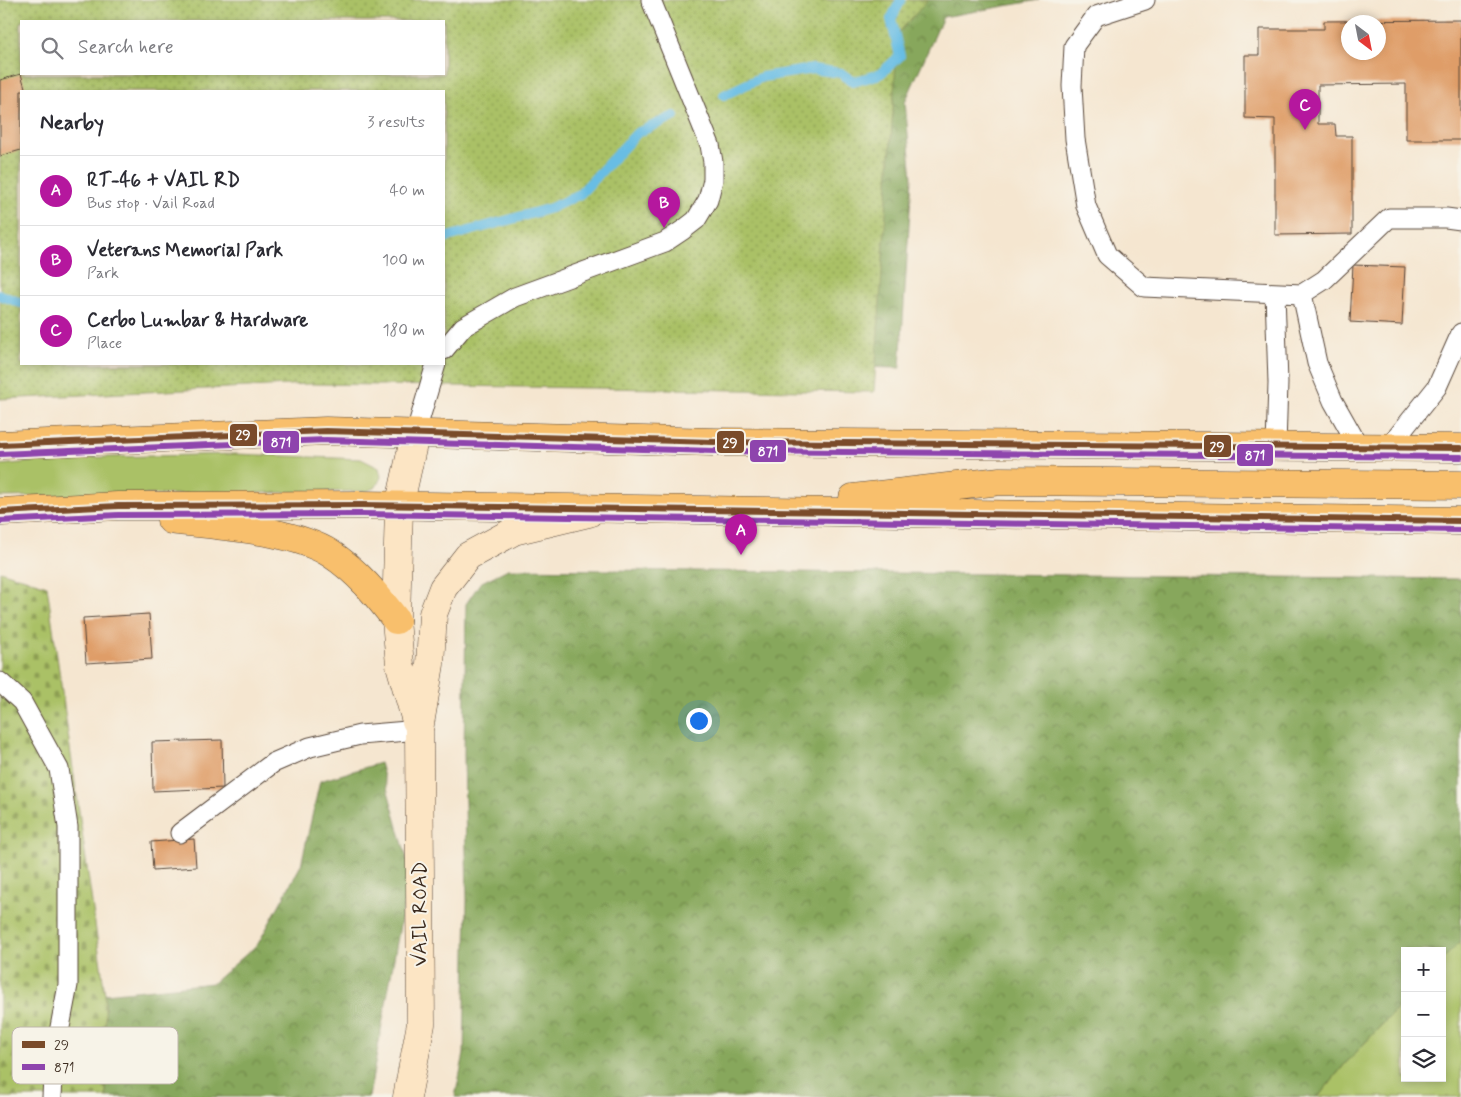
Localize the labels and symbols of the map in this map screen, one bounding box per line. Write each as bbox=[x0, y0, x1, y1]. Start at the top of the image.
north arrow bbox=[1341, 15, 1386, 60]
pin: C bbox=[1289, 89, 1321, 130]
pin: B bbox=[648, 187, 680, 228]
line badge: 29 bbox=[229, 423, 258, 447]
text: 29 bbox=[235, 426, 251, 444]
line badge: 871 bbox=[262, 430, 300, 454]
line badge: 29 bbox=[716, 430, 745, 454]
text: 871 bbox=[271, 434, 291, 452]
text: 29 bbox=[722, 434, 738, 452]
line badge: 29 bbox=[1203, 434, 1232, 458]
text: 29 bbox=[1209, 438, 1225, 456]
line badge: 871 bbox=[749, 439, 787, 463]
text: 871 bbox=[758, 443, 778, 461]
line badge: 871 bbox=[1236, 443, 1274, 467]
text: 871 bbox=[1245, 447, 1265, 465]
pin: A bbox=[725, 514, 757, 555]
your location bbox=[686, 708, 712, 734]
street label: VAIL ROAD bbox=[407, 862, 434, 966]
legend bbox=[12, 1027, 178, 1084]
text: 29 bbox=[54, 1036, 69, 1054]
text: 871 bbox=[54, 1059, 74, 1077]

